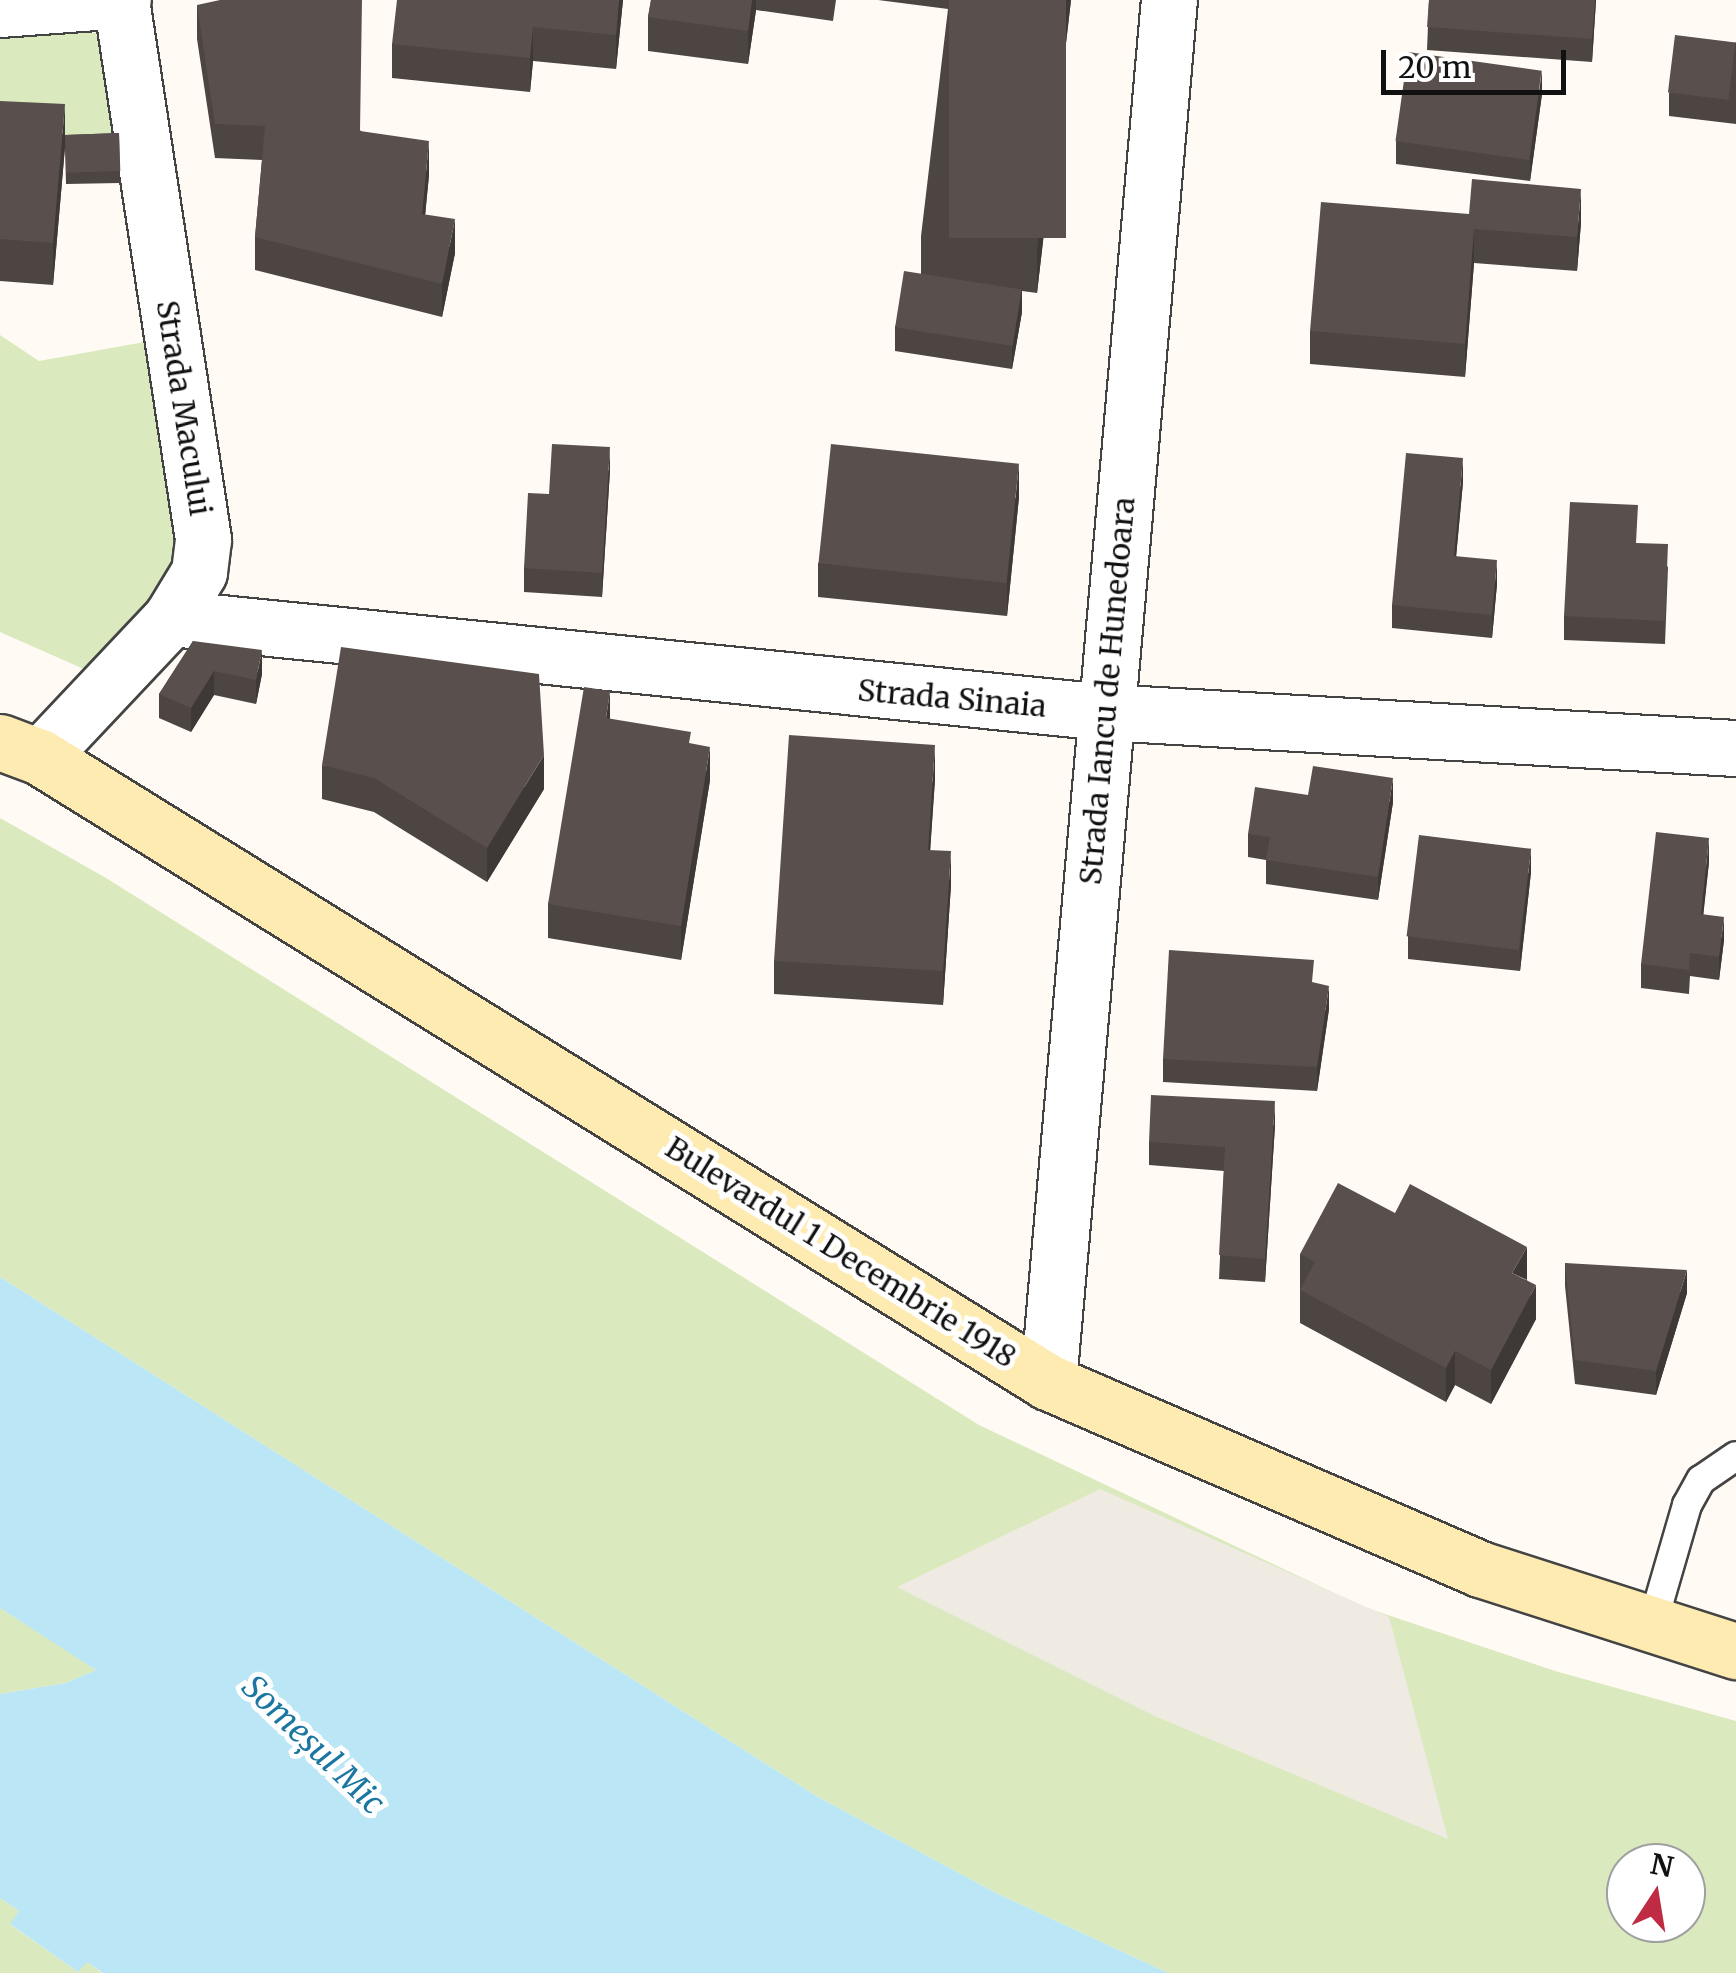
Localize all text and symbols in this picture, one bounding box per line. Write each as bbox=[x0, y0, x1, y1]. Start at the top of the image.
scale bar bbox=[1386, 30, 1571, 92]
text: 20 m bbox=[1398, 48, 1471, 86]
street label: Strada Macului bbox=[149, 298, 219, 518]
street label: Strada Iancu de Hunedoara bbox=[1072, 496, 1142, 886]
street label: Strada Sinaia bbox=[856, 672, 1048, 724]
street label: Bulevardul 1 Decembrie 1918 bbox=[659, 1129, 1023, 1375]
water label: Someșul Mic bbox=[234, 1668, 392, 1822]
north arrow bbox=[1606, 1843, 1706, 1943]
text: N bbox=[1647, 1846, 1676, 1886]

